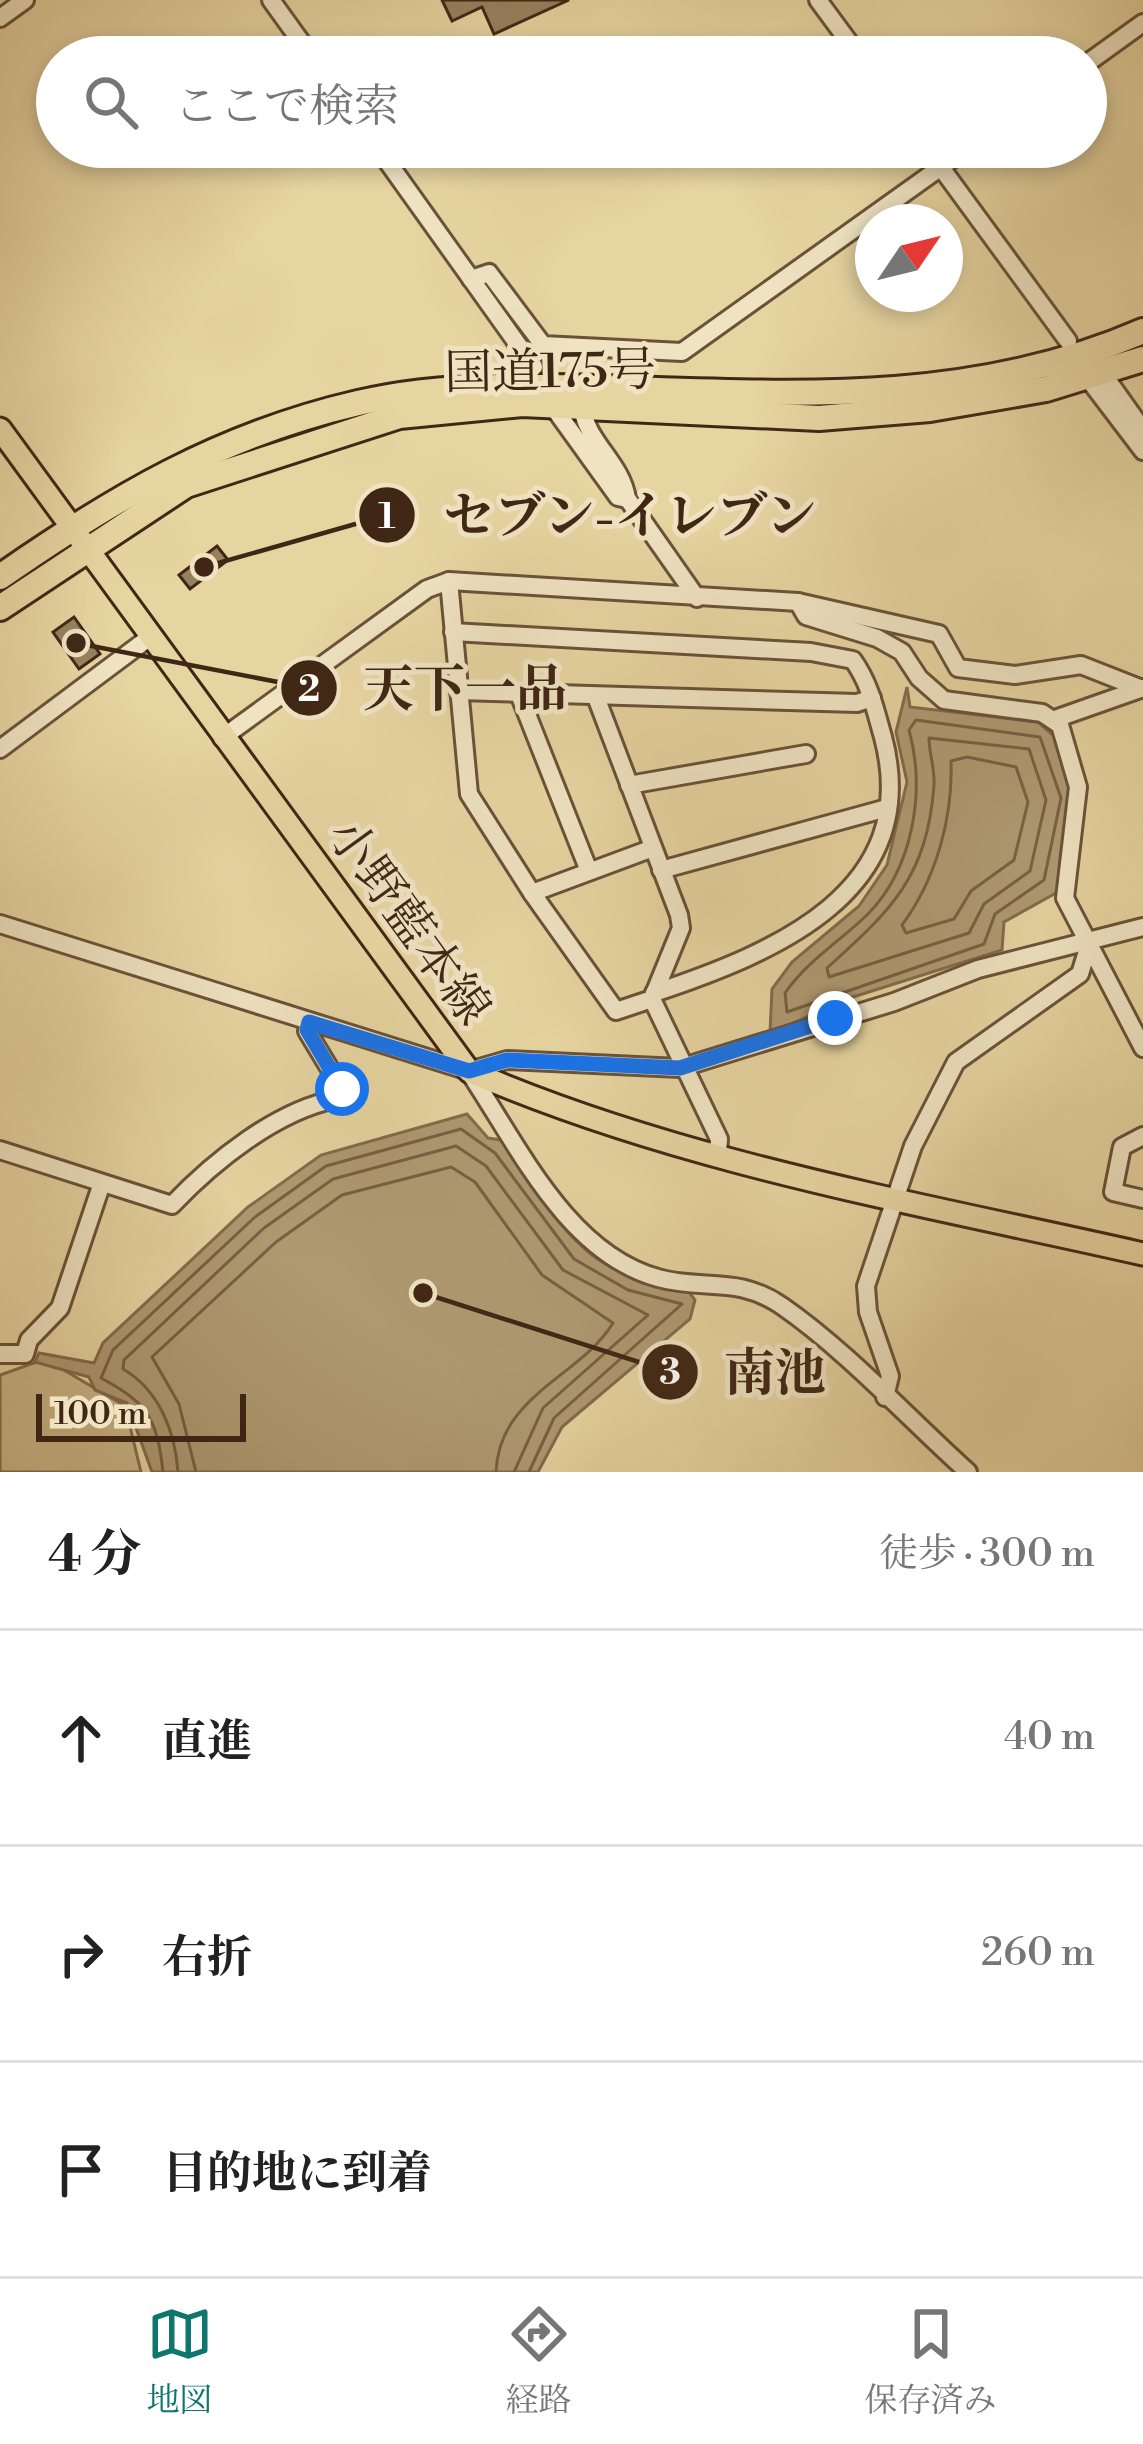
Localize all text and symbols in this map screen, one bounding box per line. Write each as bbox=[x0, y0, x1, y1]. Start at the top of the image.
search box bbox=[36, 36, 1107, 168]
icon: search bbox=[78, 69, 144, 135]
text: ここで検索 bbox=[174, 79, 399, 136]
north arrow bbox=[855, 204, 963, 312]
street label: 国道175号 bbox=[444, 341, 656, 405]
callout: セブン-イレブン bbox=[357, 472, 842, 559]
text: セブン-イレブン bbox=[443, 486, 817, 550]
text: 1 bbox=[378, 495, 396, 540]
callout: 天下一品 bbox=[279, 645, 591, 732]
text: 天下一品 bbox=[363, 659, 567, 723]
text: 2 bbox=[298, 668, 320, 713]
street label: 小野藍本線 bbox=[313, 808, 502, 1037]
route end bbox=[808, 991, 862, 1045]
route start bbox=[315, 1062, 369, 1116]
callout: 南池 bbox=[640, 1328, 850, 1415]
text: 南池 bbox=[724, 1343, 826, 1407]
text: 3 bbox=[659, 1351, 681, 1396]
scale bar bbox=[36, 1388, 246, 1441]
text: 100 m bbox=[54, 1394, 147, 1435]
text: 4 分 bbox=[48, 1524, 141, 1588]
text: 徒歩 · 300 m bbox=[879, 1530, 1095, 1579]
icon: ahead bbox=[48, 1705, 114, 1771]
text: 40 m bbox=[1004, 1713, 1095, 1762]
text: 直進 bbox=[162, 1714, 252, 1771]
icon: right bbox=[48, 1921, 114, 1987]
text: 260 m bbox=[981, 1929, 1095, 1978]
text: 右折 bbox=[162, 1930, 252, 1987]
icon: arrive bbox=[48, 2137, 114, 2203]
text: 目的地に到着 bbox=[162, 2146, 432, 2203]
tab: 地図 bbox=[147, 2301, 213, 2422]
tab: 経路 bbox=[506, 2301, 572, 2422]
tab: 保存済み bbox=[865, 2301, 997, 2422]

